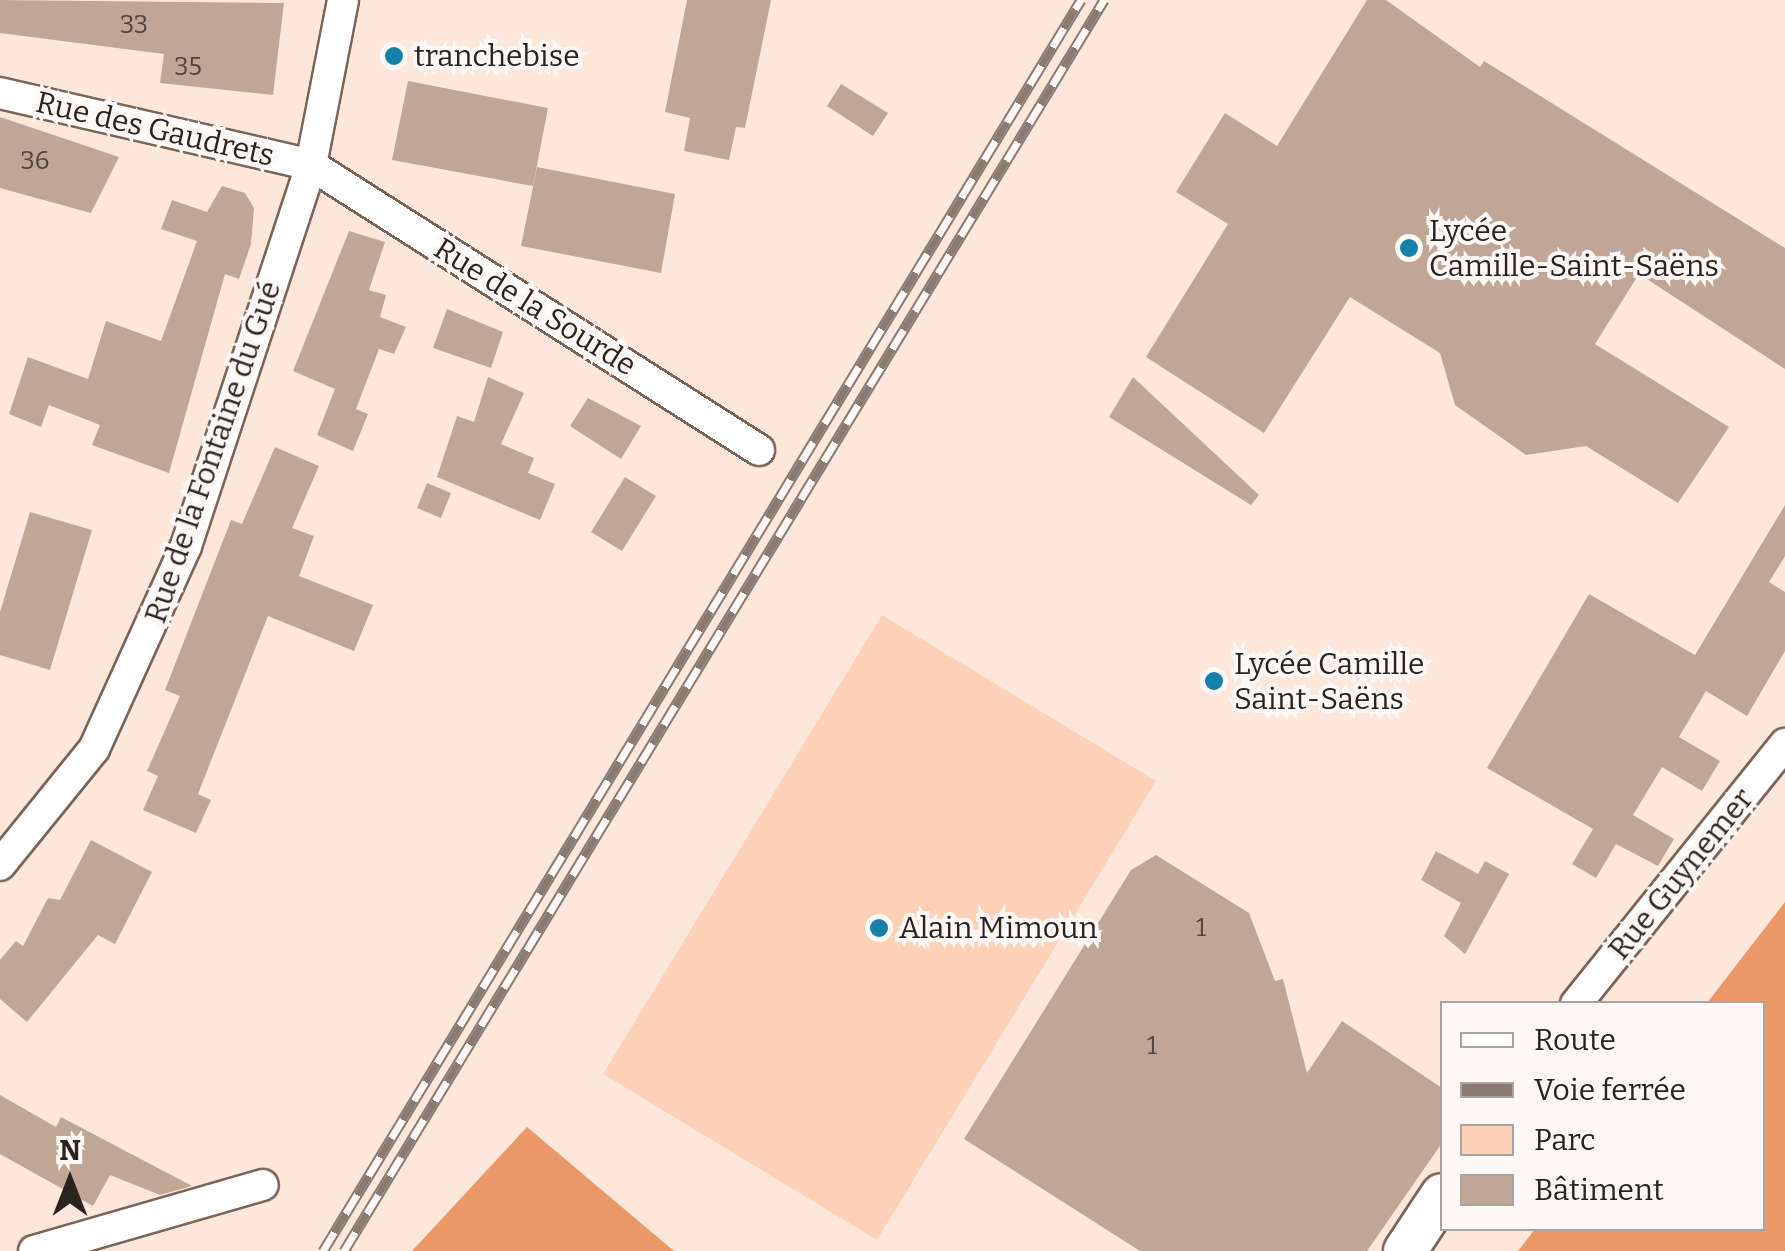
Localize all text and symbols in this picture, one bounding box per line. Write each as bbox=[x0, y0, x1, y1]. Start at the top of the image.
house number: 33 bbox=[120, 10, 148, 40]
place label: tranchebise bbox=[414, 38, 580, 74]
marker: tranchebise bbox=[383, 45, 405, 67]
house number: 35 bbox=[174, 52, 202, 82]
street label: Rue des Gaudrets bbox=[32, 84, 278, 174]
house number: 36 bbox=[21, 146, 49, 176]
place label: Lycée Camille-Saint-Saëns bbox=[1429, 213, 1719, 284]
street label: Rue de la Sourde bbox=[427, 230, 643, 384]
marker: Lycée Camille-Saint-Saëns bbox=[1398, 237, 1420, 259]
street label: Rue de la Fontaine du Gué bbox=[137, 276, 289, 628]
place label: Lycée Camille Saint-Saëns bbox=[1234, 646, 1424, 716]
marker: Lycée Camille Saint-Saëns bbox=[1203, 670, 1225, 692]
street label: Rue Guynemer bbox=[1601, 781, 1761, 967]
place label: Alain Mimoun bbox=[899, 910, 1098, 946]
house number: 1 bbox=[1196, 913, 1206, 943]
marker: Alain Mimoun bbox=[868, 917, 890, 939]
legend bbox=[1440, 1001, 1765, 1231]
text: Route bbox=[1534, 1022, 1616, 1058]
house number: 1 bbox=[1147, 1031, 1157, 1061]
text: Voie ferrée bbox=[1534, 1072, 1686, 1108]
text: Parc bbox=[1534, 1122, 1596, 1158]
north arrow bbox=[20, 1131, 120, 1231]
text: N bbox=[59, 1134, 81, 1167]
text: Bâtiment bbox=[1534, 1172, 1664, 1208]

